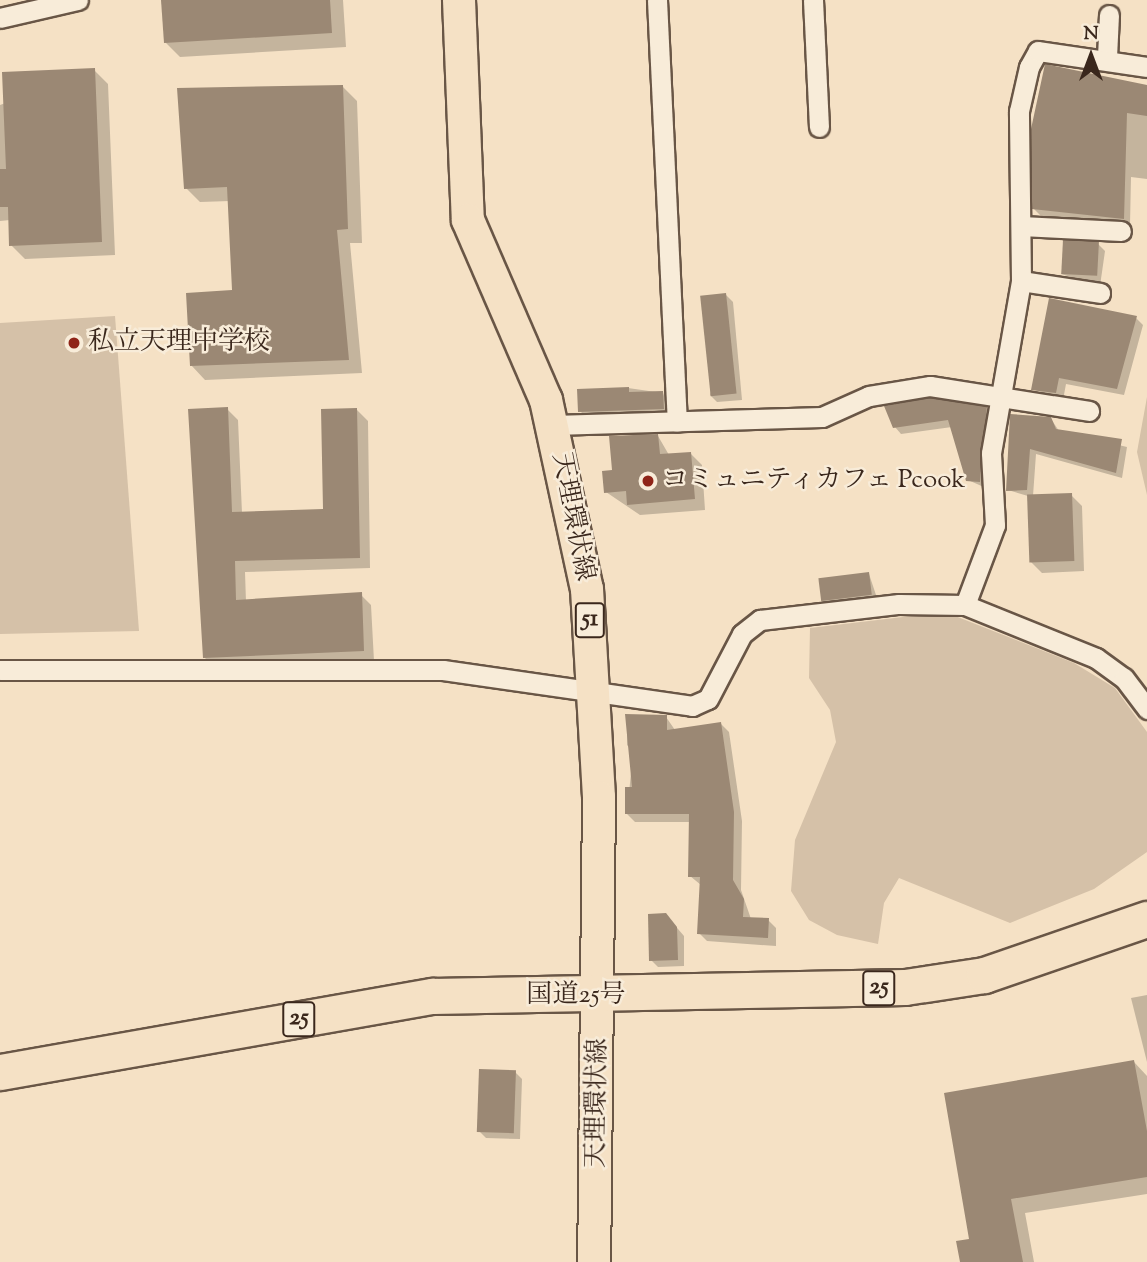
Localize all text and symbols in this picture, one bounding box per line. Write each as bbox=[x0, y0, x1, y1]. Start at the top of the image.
north arrow bbox=[1056, 21, 1126, 91]
text: N bbox=[1083, 21, 1099, 48]
place label: 私立天理中学校 bbox=[88, 327, 270, 359]
marker: 私立天理中学校 bbox=[66, 335, 82, 351]
street label: 天理環状線 bbox=[544, 450, 600, 584]
place label: コミュニティカフェ Pcook bbox=[662, 465, 969, 497]
marker: コミュニティカフェ Pcook bbox=[640, 473, 656, 489]
road number: 51 bbox=[574, 600, 606, 640]
road number: 25 bbox=[862, 968, 896, 1008]
street label: 国道25号 bbox=[526, 980, 626, 1012]
road number: 25 bbox=[282, 999, 316, 1040]
street label: 天理環状線 bbox=[581, 1038, 615, 1168]

